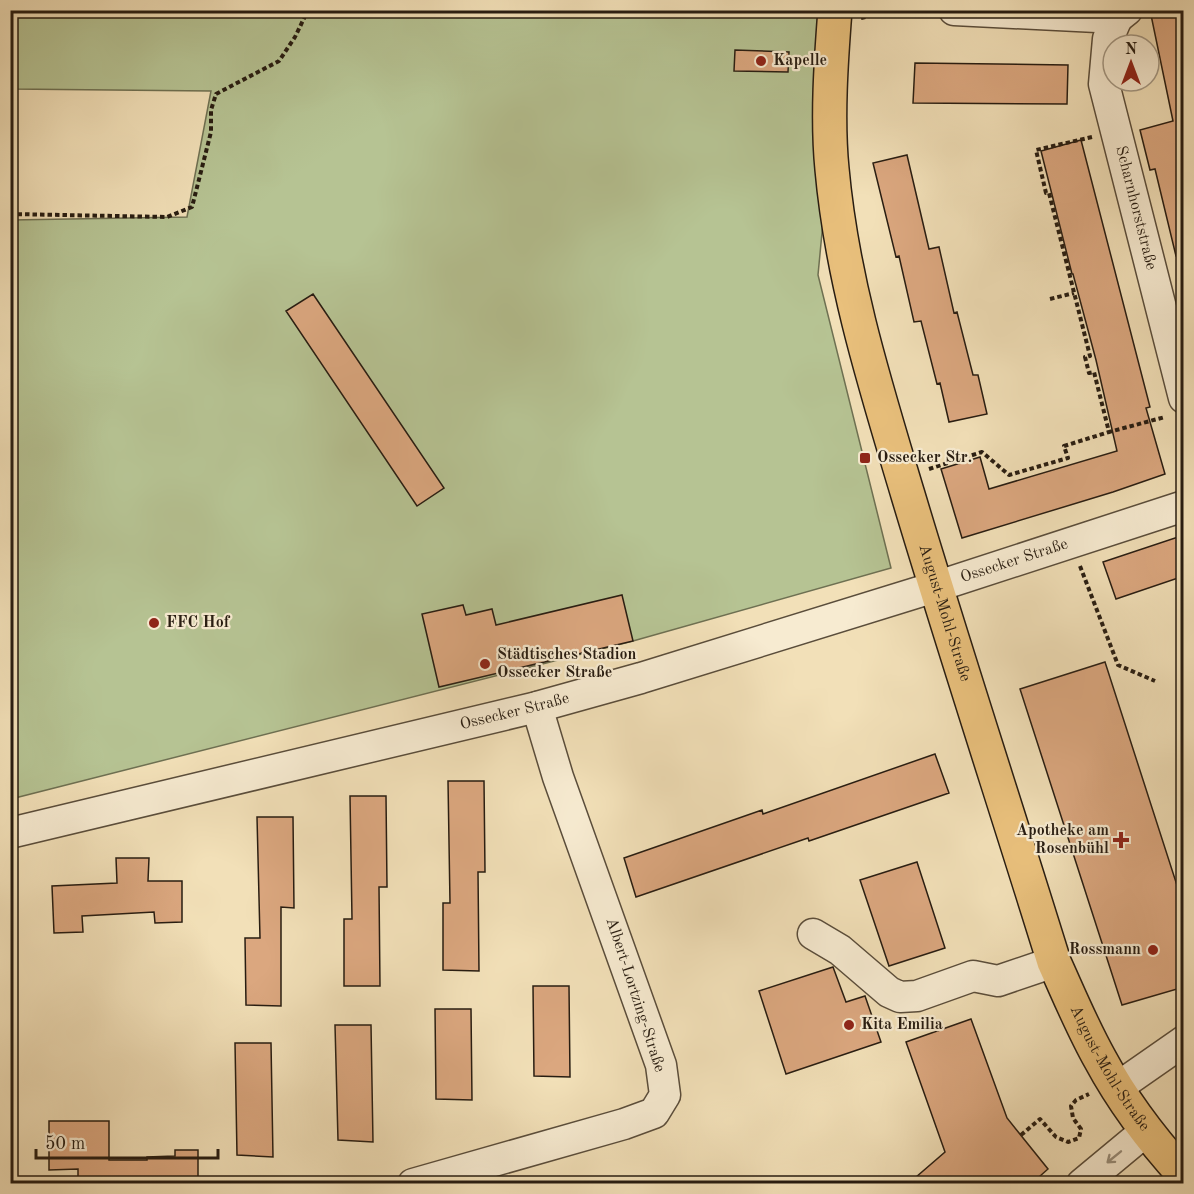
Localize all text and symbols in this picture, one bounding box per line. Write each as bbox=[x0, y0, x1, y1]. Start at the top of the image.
north arrow bbox=[1101, 33, 1161, 93]
text: N bbox=[1125, 42, 1138, 58]
place label: Kapelle bbox=[773, 53, 827, 69]
marker: Kapelle bbox=[754, 54, 768, 68]
street label: Scharnhorststraße bbox=[1112, 144, 1159, 272]
place label: Ossecker Str. bbox=[877, 450, 972, 466]
marker: Ossecker Str. bbox=[858, 451, 872, 465]
street label: Ossecker Straße bbox=[959, 536, 1070, 586]
street label: August-Mohl-Straße bbox=[915, 543, 973, 683]
place label: FFC Hof bbox=[166, 615, 231, 631]
marker: FFC Hof bbox=[147, 616, 161, 630]
place label: Städtisches Stadion Ossecker Straße bbox=[497, 647, 637, 681]
marker: Städtisches Stadion Ossecker Straße bbox=[478, 657, 492, 671]
street label: Ossecker Straße bbox=[458, 690, 571, 733]
place label: Apotheke am Rosenbühl bbox=[1016, 823, 1109, 857]
marker: Apotheke am Rosenbühl bbox=[1114, 833, 1128, 847]
street label: Albert-Lortzing-Straße bbox=[602, 916, 668, 1074]
place label: Rossmann bbox=[1069, 942, 1141, 958]
marker: Rossmann bbox=[1146, 943, 1160, 957]
street label: August-Mohl-Straße bbox=[1067, 1003, 1152, 1134]
place label: Kita Emilia bbox=[861, 1017, 943, 1033]
marker: Kita Emilia bbox=[842, 1018, 856, 1032]
scale bar bbox=[36, 1122, 218, 1160]
text: 50 m bbox=[45, 1135, 85, 1153]
one-way arrow bbox=[1107, 1150, 1122, 1164]

